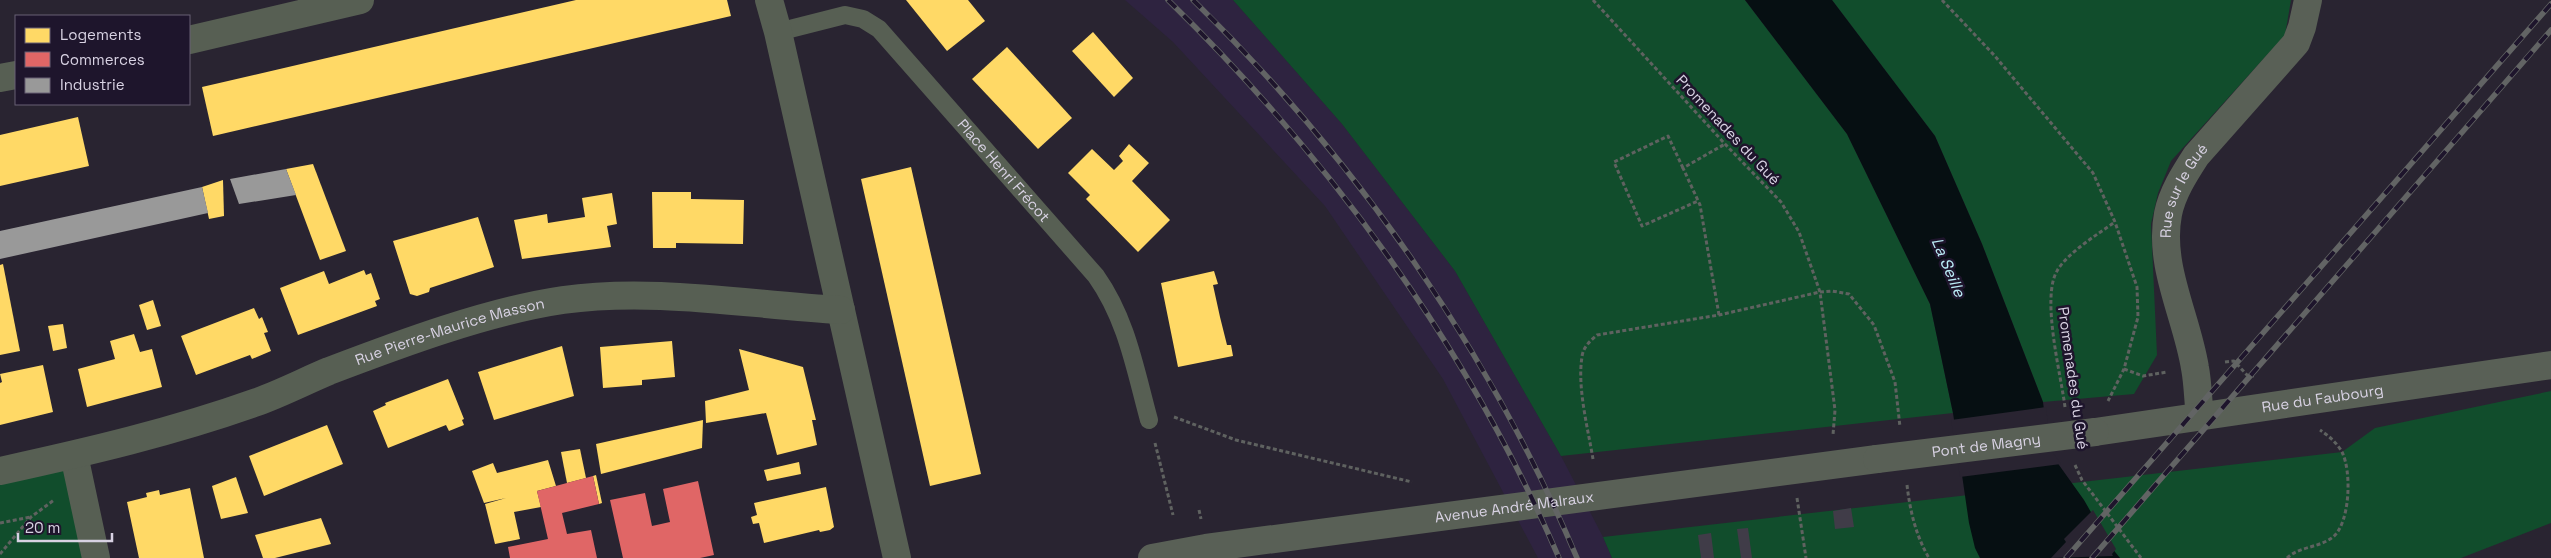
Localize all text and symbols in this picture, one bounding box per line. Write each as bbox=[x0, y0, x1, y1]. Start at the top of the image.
legend bbox=[15, 15, 190, 105]
text: Logements bbox=[60, 25, 142, 44]
text: Commerces bbox=[60, 50, 145, 69]
street label: Promenades du Gué bbox=[1672, 71, 1785, 189]
text: Industrie bbox=[60, 75, 125, 94]
street label: Place Henri Frécot bbox=[953, 115, 1054, 226]
street label: Rue sur le Gué bbox=[2156, 139, 2212, 238]
water label: La Seille bbox=[1927, 234, 1971, 301]
street label: Rue Pierre-Maurice Masson bbox=[352, 293, 546, 369]
street label: Promenades du Gué bbox=[2054, 305, 2093, 451]
street label: Rue du Faubourg bbox=[2260, 380, 2385, 416]
street label: Pont de Magny bbox=[1931, 429, 2042, 461]
street label: Avenue André Malraux bbox=[1434, 487, 1595, 527]
scale bar bbox=[18, 510, 111, 542]
text: 20 m bbox=[25, 518, 60, 537]

